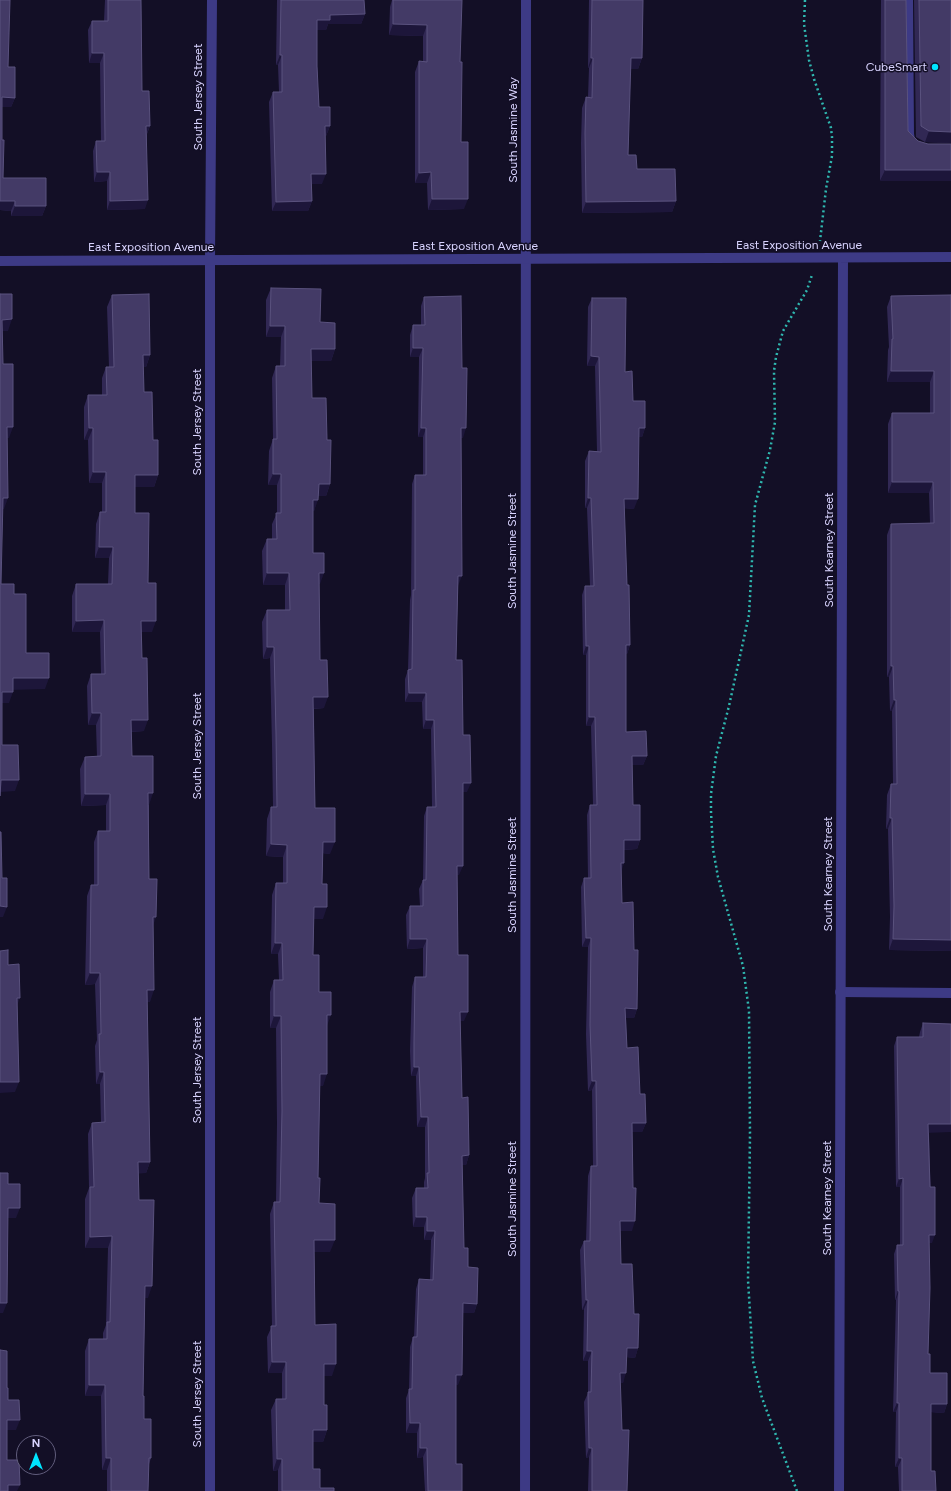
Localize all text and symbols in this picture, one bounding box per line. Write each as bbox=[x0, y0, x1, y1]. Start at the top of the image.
street label: South Jersey Street bbox=[191, 44, 205, 150]
place label: CubeSmart bbox=[866, 60, 927, 74]
marker: CubeSmart bbox=[930, 62, 940, 72]
street label: South Jasmine Way bbox=[506, 77, 520, 183]
street label: East Exposition Avenue bbox=[736, 238, 862, 252]
street label: East Exposition Avenue bbox=[412, 239, 538, 253]
street label: East Exposition Avenue bbox=[88, 240, 214, 254]
street label: South Jersey Street bbox=[190, 369, 204, 475]
street label: South Kearney Street bbox=[822, 492, 836, 608]
street label: South Jasmine Street bbox=[505, 493, 519, 609]
street label: South Jersey Street bbox=[190, 693, 204, 799]
street label: South Kearney Street bbox=[821, 816, 835, 932]
street label: South Jasmine Street bbox=[505, 817, 519, 933]
street label: South Jersey Street bbox=[190, 1017, 204, 1123]
street label: South Kearney Street bbox=[820, 1140, 834, 1256]
street label: South Jasmine Street bbox=[505, 1141, 519, 1257]
street label: South Jersey Street bbox=[190, 1341, 204, 1447]
north arrow bbox=[16, 1435, 56, 1475]
text: N bbox=[32, 1437, 40, 1450]

